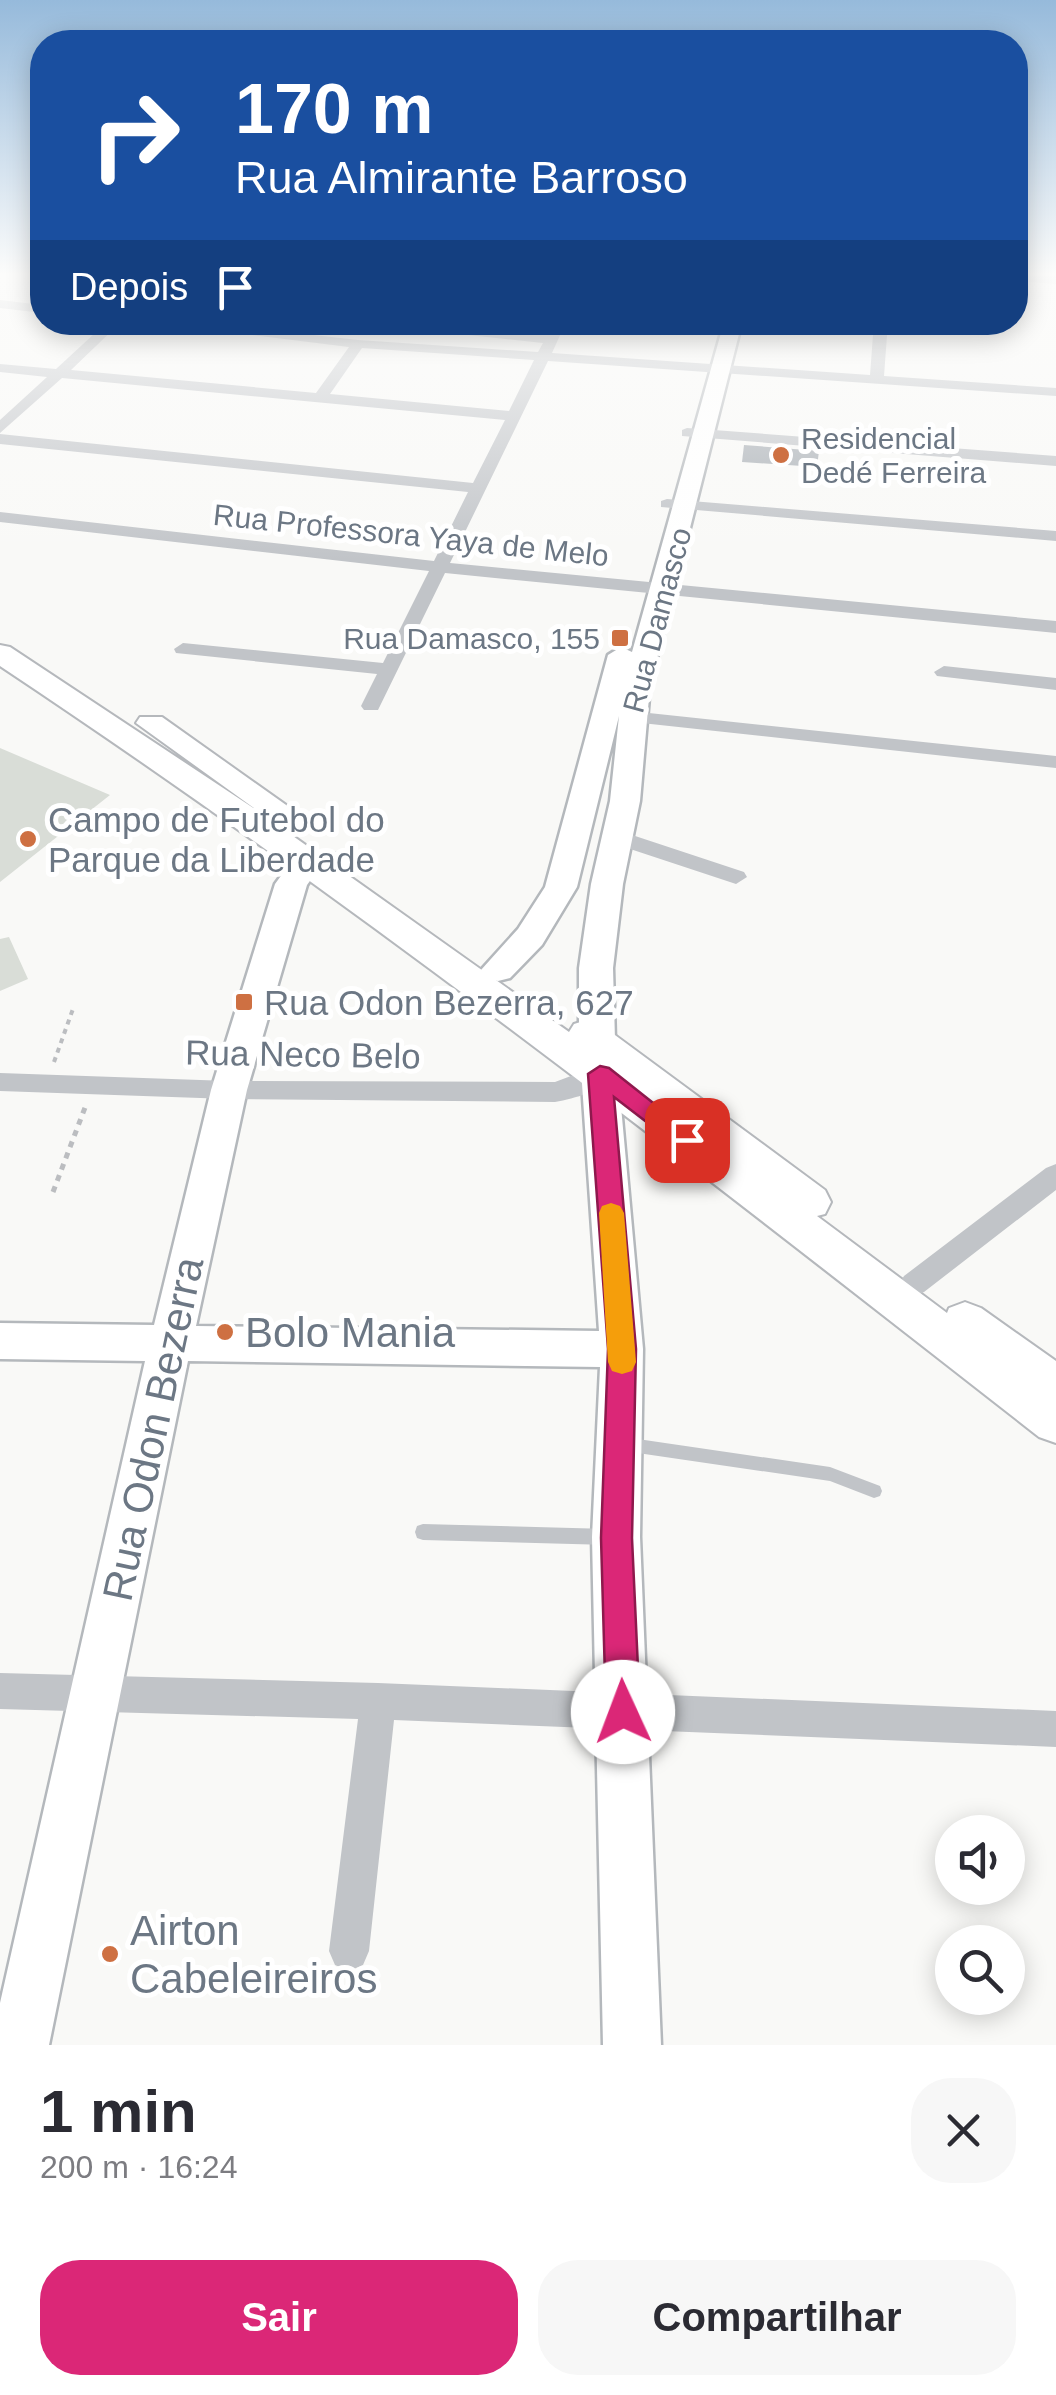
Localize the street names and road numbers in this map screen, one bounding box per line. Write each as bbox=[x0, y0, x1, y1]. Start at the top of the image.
street label: Rua Professora Yaya de Melo bbox=[212, 498, 610, 572]
street label: Rua Damasco bbox=[616, 524, 698, 716]
street label: Rua Neco Belo bbox=[185, 1032, 421, 1076]
street label: Rua Odon Bezerra bbox=[94, 1252, 213, 1605]

